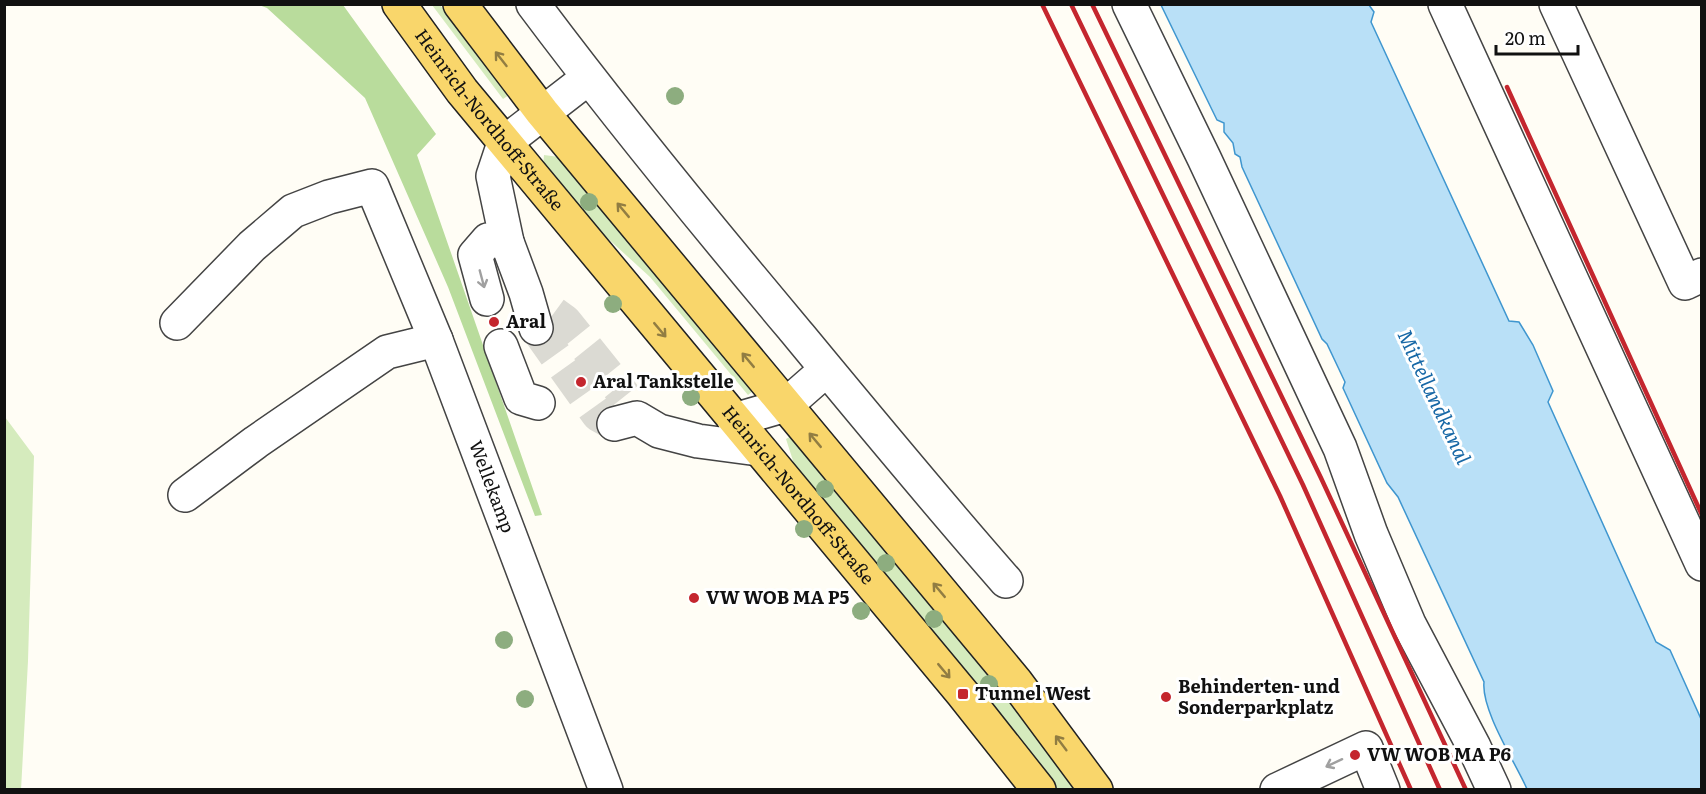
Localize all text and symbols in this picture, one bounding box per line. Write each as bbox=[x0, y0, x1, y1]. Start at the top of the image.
scale bar bbox=[1496, 18, 1578, 56]
street label: Heinrich-Nordhoff-Straße bbox=[409, 23, 571, 216]
text: 20 m bbox=[1505, 24, 1546, 51]
one-way arrow bbox=[494, 51, 507, 67]
one-way arrow bbox=[617, 202, 630, 218]
one-way arrow bbox=[477, 269, 488, 288]
place label: Aral bbox=[506, 307, 546, 334]
marker: Aral bbox=[487, 315, 501, 329]
one-way arrow bbox=[653, 322, 666, 338]
water label: Mittellandkanal bbox=[1391, 324, 1480, 469]
one-way arrow bbox=[741, 353, 755, 368]
place label: Aral Tankstelle bbox=[593, 367, 734, 394]
marker: Aral Tankstelle bbox=[574, 375, 588, 389]
street label: Heinrich-Nordhoff-Straße bbox=[716, 399, 882, 590]
one-way arrow bbox=[809, 433, 822, 449]
street label: Wellekamp bbox=[463, 436, 523, 536]
one-way arrow bbox=[933, 582, 946, 598]
place label: VW WOB MA P5 bbox=[706, 583, 849, 610]
marker: VW WOB MA P5 bbox=[687, 591, 701, 605]
one-way arrow bbox=[937, 663, 951, 678]
place label: Behinderten- und Sonderparkplatz bbox=[1178, 672, 1340, 720]
place label: Tunnel West bbox=[975, 679, 1091, 706]
marker: Tunnel West bbox=[956, 687, 970, 701]
marker: Behinderten- und Sonderparkplatz bbox=[1159, 690, 1173, 704]
one-way arrow bbox=[1055, 735, 1067, 751]
place label: VW WOB MA P6 bbox=[1367, 740, 1511, 767]
marker: VW WOB MA P6 bbox=[1348, 748, 1362, 762]
one-way arrow bbox=[1326, 758, 1344, 769]

